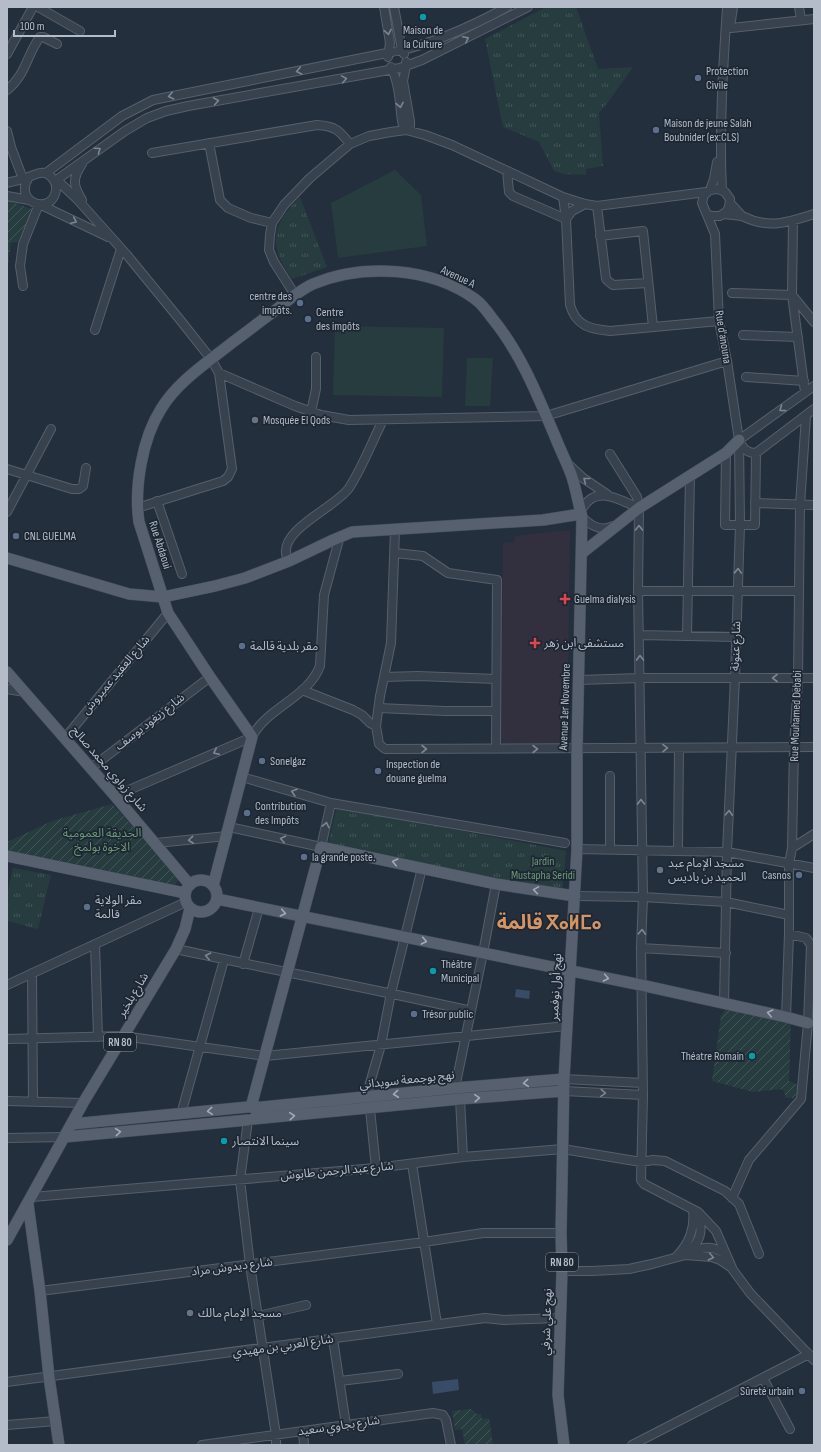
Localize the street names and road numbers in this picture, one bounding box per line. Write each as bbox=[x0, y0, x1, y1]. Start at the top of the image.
street label: Avenue A bbox=[437, 262, 478, 292]
street label: Rue d'anouna bbox=[711, 309, 735, 365]
street label: Rue Abdaoui bbox=[145, 519, 175, 571]
street label: شارع عنونة bbox=[728, 621, 745, 671]
street label: شارع العقيد عميروش bbox=[79, 633, 154, 718]
street label: Avenue 1er Novembre bbox=[556, 663, 574, 752]
street label: Rue Mouhamed Debabi bbox=[787, 670, 805, 762]
street label: شارع زيغود يوسف bbox=[112, 690, 188, 755]
street label: شارع زواوي محمد صالح bbox=[66, 723, 150, 816]
street label: نهج أول نوفمبر bbox=[546, 953, 566, 1022]
street label: شارع بلخير bbox=[113, 970, 153, 1021]
road number: RN 80 bbox=[104, 1033, 136, 1051]
street label: نهج بوجمعة سويداني bbox=[359, 1068, 456, 1094]
street label: شارع عبد الرحمن طابوش bbox=[280, 1159, 394, 1184]
road number: RN 80 bbox=[546, 1253, 578, 1271]
street label: شارع ديدوش مراد bbox=[190, 1255, 274, 1280]
street label: نهج علي شرفي bbox=[538, 1288, 557, 1356]
street label: شارع العربي بن مهيدي bbox=[231, 1331, 335, 1362]
street label: شارع بجاوي سعيد bbox=[297, 1413, 381, 1441]

